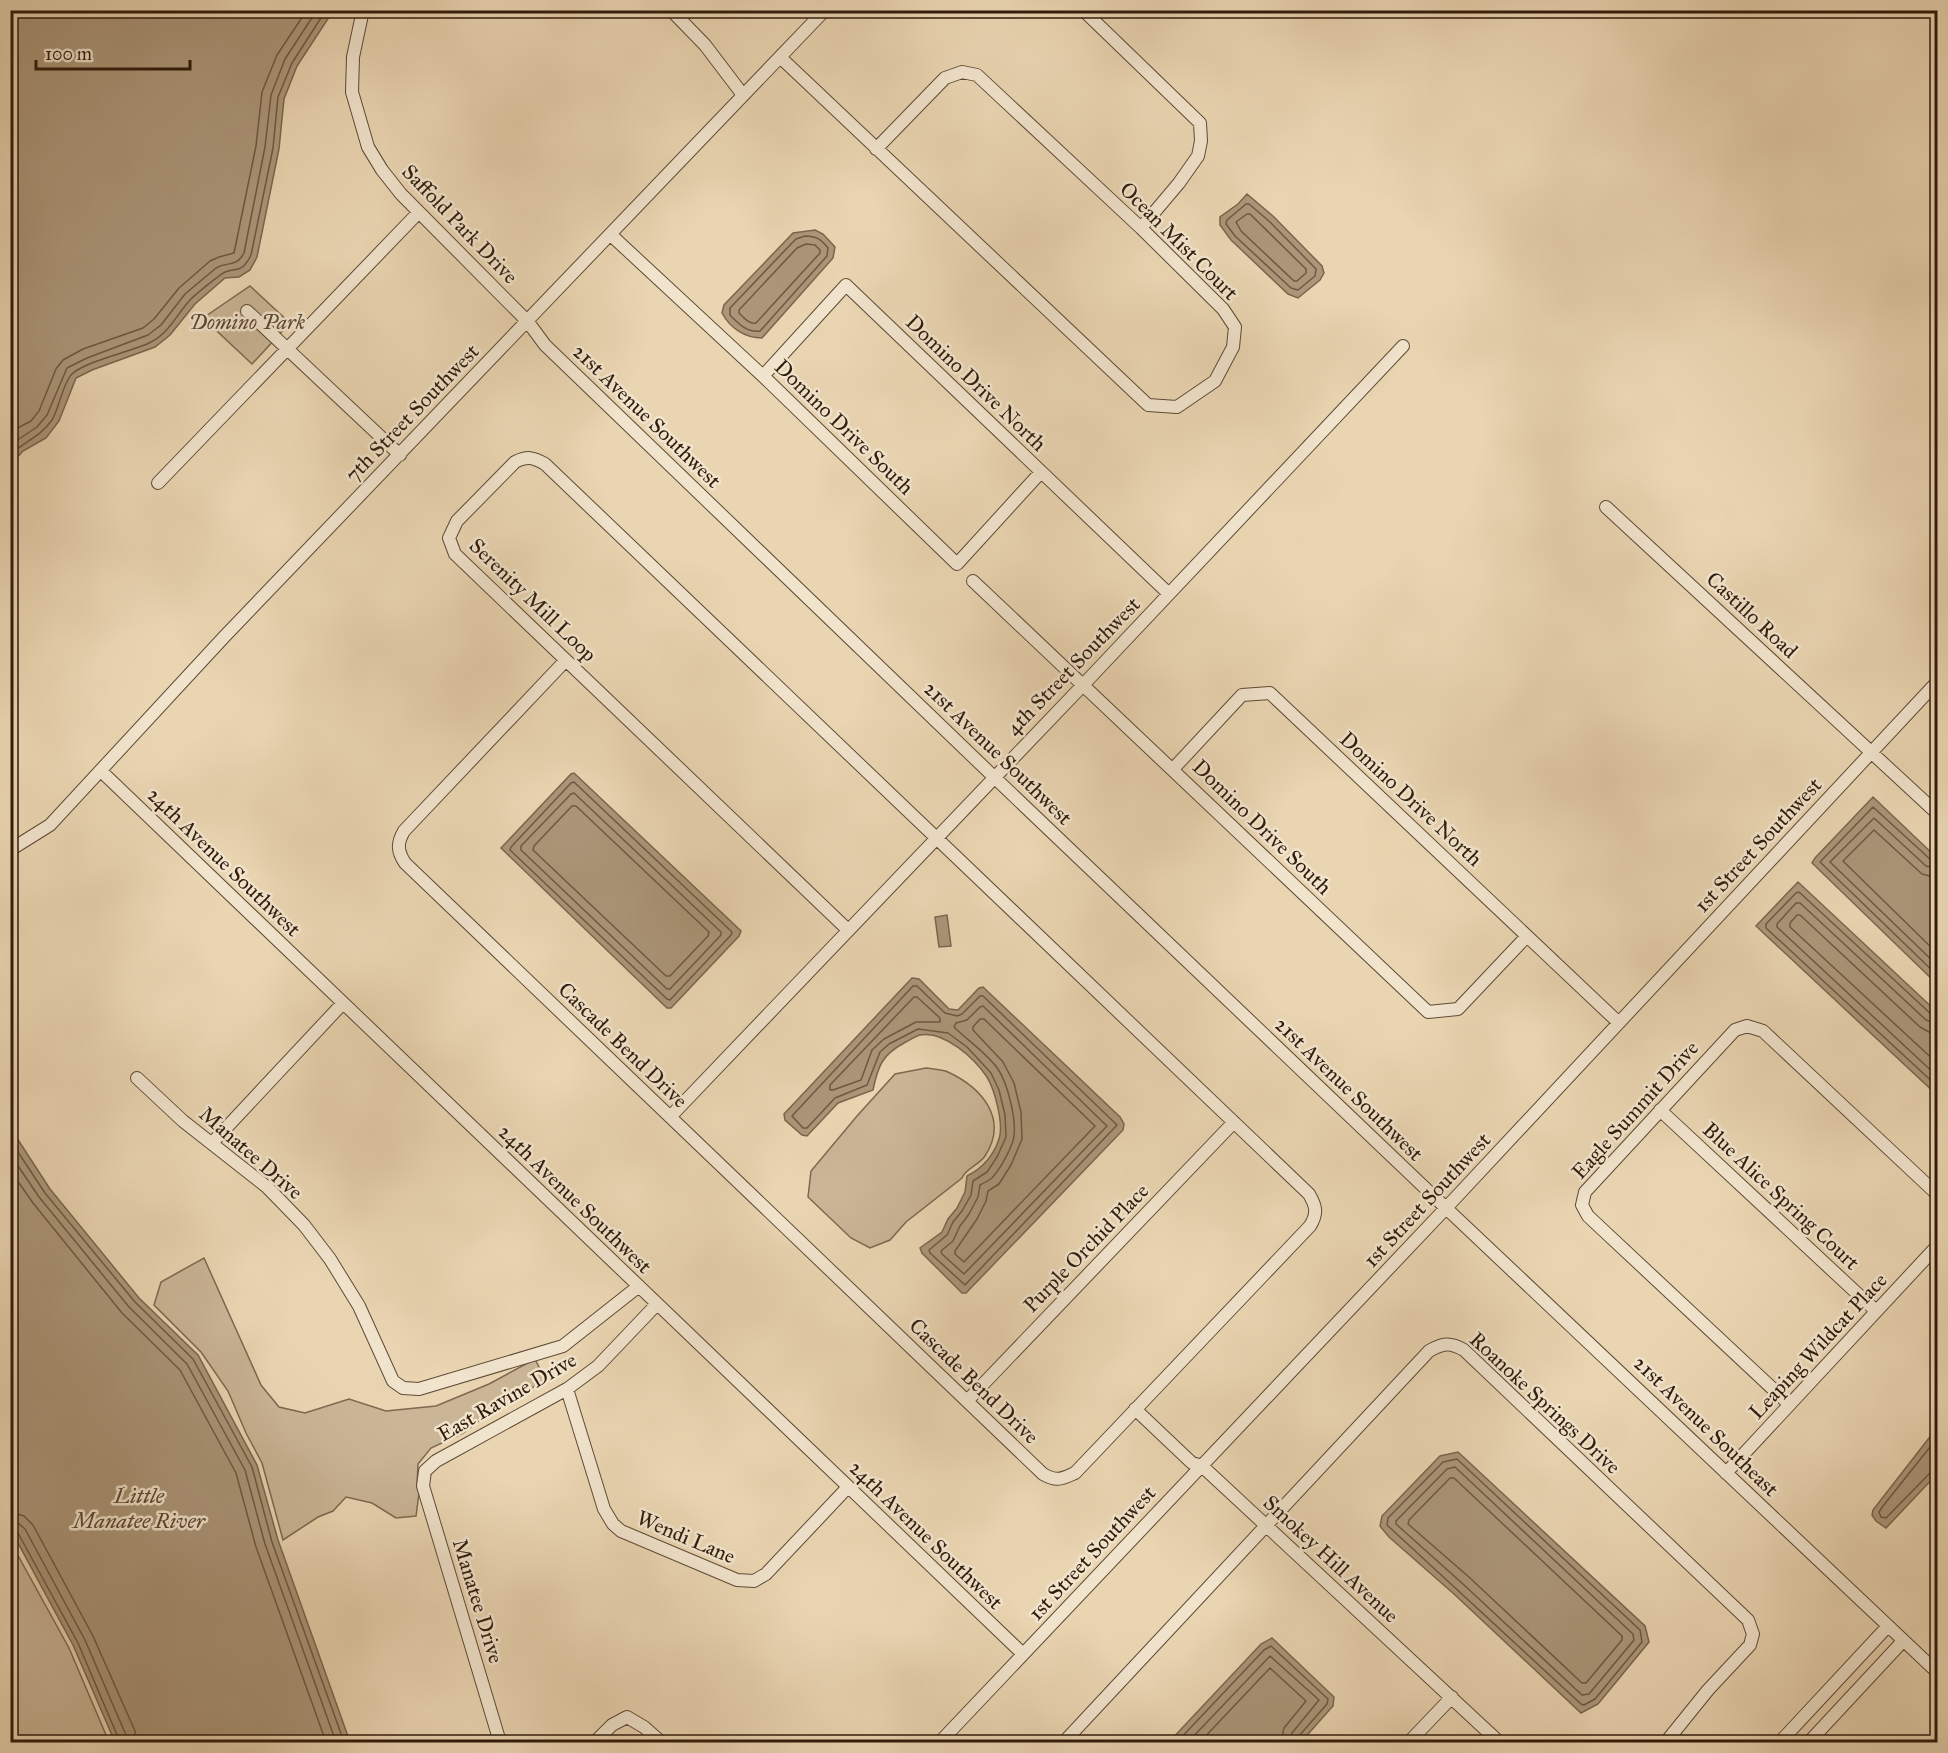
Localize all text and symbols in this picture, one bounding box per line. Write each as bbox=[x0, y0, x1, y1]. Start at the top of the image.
scale bar bbox=[36, 33, 190, 71]
text: 100 m bbox=[45, 43, 92, 65]
street label: Saffold Park Drive bbox=[397, 159, 524, 289]
street label: Ocean Mist Court bbox=[1114, 176, 1244, 306]
park label: Domino Park bbox=[189, 309, 306, 335]
street label: Domino Drive North bbox=[900, 309, 1052, 457]
street label: 7th Street Southwest bbox=[339, 338, 485, 487]
street label: 21st Avenue Southwest bbox=[567, 339, 727, 494]
street label: Domino Drive South bbox=[769, 354, 919, 500]
street label: Serenity Mill Loop bbox=[464, 533, 602, 667]
street label: Castillo Road bbox=[1701, 566, 1803, 664]
street label: 4th Street Southwest bbox=[1000, 591, 1146, 741]
street label: 21st Avenue Southwest bbox=[918, 676, 1078, 831]
street label: Domino Drive North bbox=[1334, 726, 1488, 872]
street label: Domino Drive South bbox=[1187, 754, 1337, 900]
street label: 1st Street Southwest bbox=[1689, 772, 1828, 918]
street label: 24th Avenue Southwest bbox=[142, 782, 307, 942]
street label: Cascade Bend Drive bbox=[553, 977, 693, 1114]
street label: 21st Avenue Southwest bbox=[1269, 1012, 1429, 1167]
street label: Eagle Summit Drive bbox=[1566, 1035, 1704, 1185]
street label: Manatee Drive bbox=[194, 1101, 308, 1205]
street label: Blue Alice Spring Court bbox=[1697, 1117, 1865, 1276]
street label: 24th Avenue Southwest bbox=[493, 1119, 658, 1279]
street label: 1st Street Southwest bbox=[1358, 1127, 1497, 1273]
street label: Purple Orchid Place bbox=[1018, 1178, 1154, 1318]
street label: Leaping Wildcat Place bbox=[1743, 1267, 1893, 1425]
street label: Cascade Bend Drive bbox=[904, 1313, 1044, 1450]
street label: Roanoke Springs Drive bbox=[1464, 1326, 1626, 1480]
street label: East Ravine Drive bbox=[433, 1347, 581, 1447]
street label: 21st Avenue Southeast bbox=[1628, 1350, 1784, 1502]
street label: 24th Avenue Southwest bbox=[844, 1455, 1009, 1615]
street label: 1st Street Southwest bbox=[1023, 1480, 1162, 1626]
water label: Little Manatee River bbox=[71, 1482, 207, 1534]
street label: Smokey Hill Avenue bbox=[1258, 1490, 1404, 1629]
street label: Wendi Lane bbox=[633, 1505, 739, 1569]
street label: Manatee Drive bbox=[447, 1536, 509, 1667]

